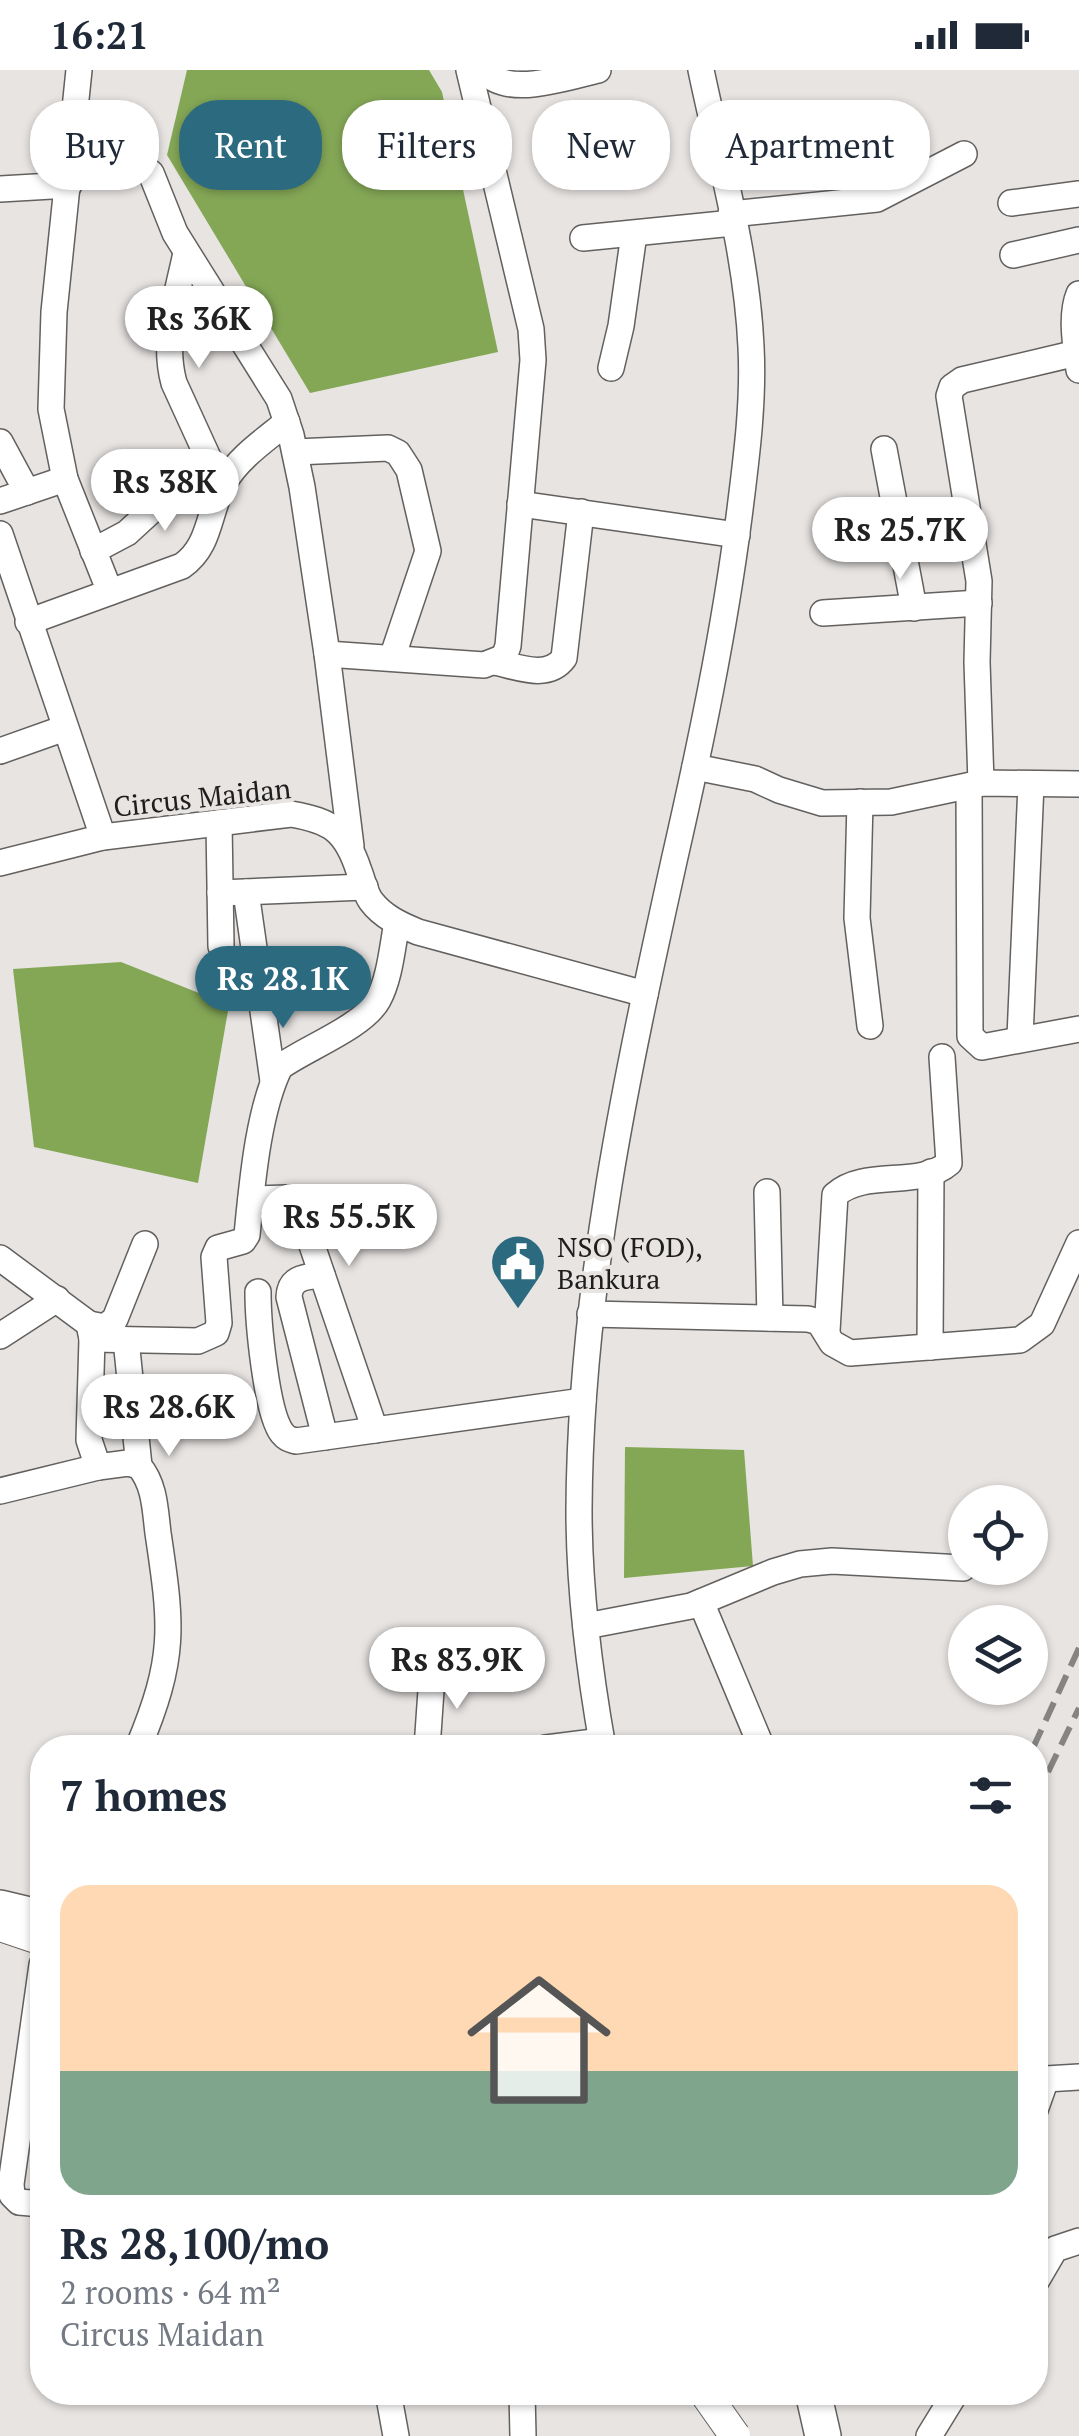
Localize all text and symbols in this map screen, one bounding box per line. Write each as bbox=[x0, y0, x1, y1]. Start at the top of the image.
text: 16:21 bbox=[50, 10, 149, 60]
chip: Buy bbox=[30, 100, 159, 190]
chip: Rent bbox=[179, 100, 322, 190]
chip: Filters bbox=[342, 100, 512, 190]
chip: New bbox=[532, 100, 670, 190]
chip: Apartment bbox=[690, 100, 930, 190]
pin: Rs 36K bbox=[118, 286, 280, 371]
text: Rs 36K bbox=[147, 297, 251, 339]
pin: Rs 38K bbox=[84, 449, 246, 534]
text: Rs 38K bbox=[113, 460, 217, 502]
pin: Rs 25.7K bbox=[797, 497, 1003, 582]
text: Rs 25.7K bbox=[834, 508, 966, 550]
street label: Circus Maidan bbox=[111, 769, 293, 825]
pin: Rs 28.1K bbox=[180, 946, 386, 1031]
text: Rs 28.1K bbox=[217, 957, 349, 999]
pin: Rs 55.5K bbox=[246, 1184, 452, 1269]
text: Rs 55.5K bbox=[283, 1195, 415, 1237]
place label: NSO (FOD), Bankura bbox=[557, 1228, 703, 1297]
public building icon: NSO (FOD), Bankura bbox=[488, 1232, 548, 1311]
pin: Rs 28.6K bbox=[66, 1374, 272, 1459]
text: Rs 28.6K bbox=[103, 1385, 235, 1427]
map controls bbox=[948, 1485, 1048, 1705]
button: locate bbox=[948, 1485, 1048, 1585]
button: layers bbox=[948, 1605, 1048, 1705]
pin: Rs 83.9K bbox=[354, 1627, 560, 1712]
text: Rs 83.9K bbox=[391, 1638, 523, 1680]
text: 7 homes bbox=[60, 1767, 227, 1823]
icon: filters bbox=[963, 1768, 1018, 1823]
icon: home bbox=[449, 1950, 629, 2130]
text: Rs 28,100/mo bbox=[60, 2215, 329, 2271]
text: 2 rooms · 64 m² bbox=[60, 2271, 281, 2313]
text: Circus Maidan bbox=[60, 2313, 264, 2355]

